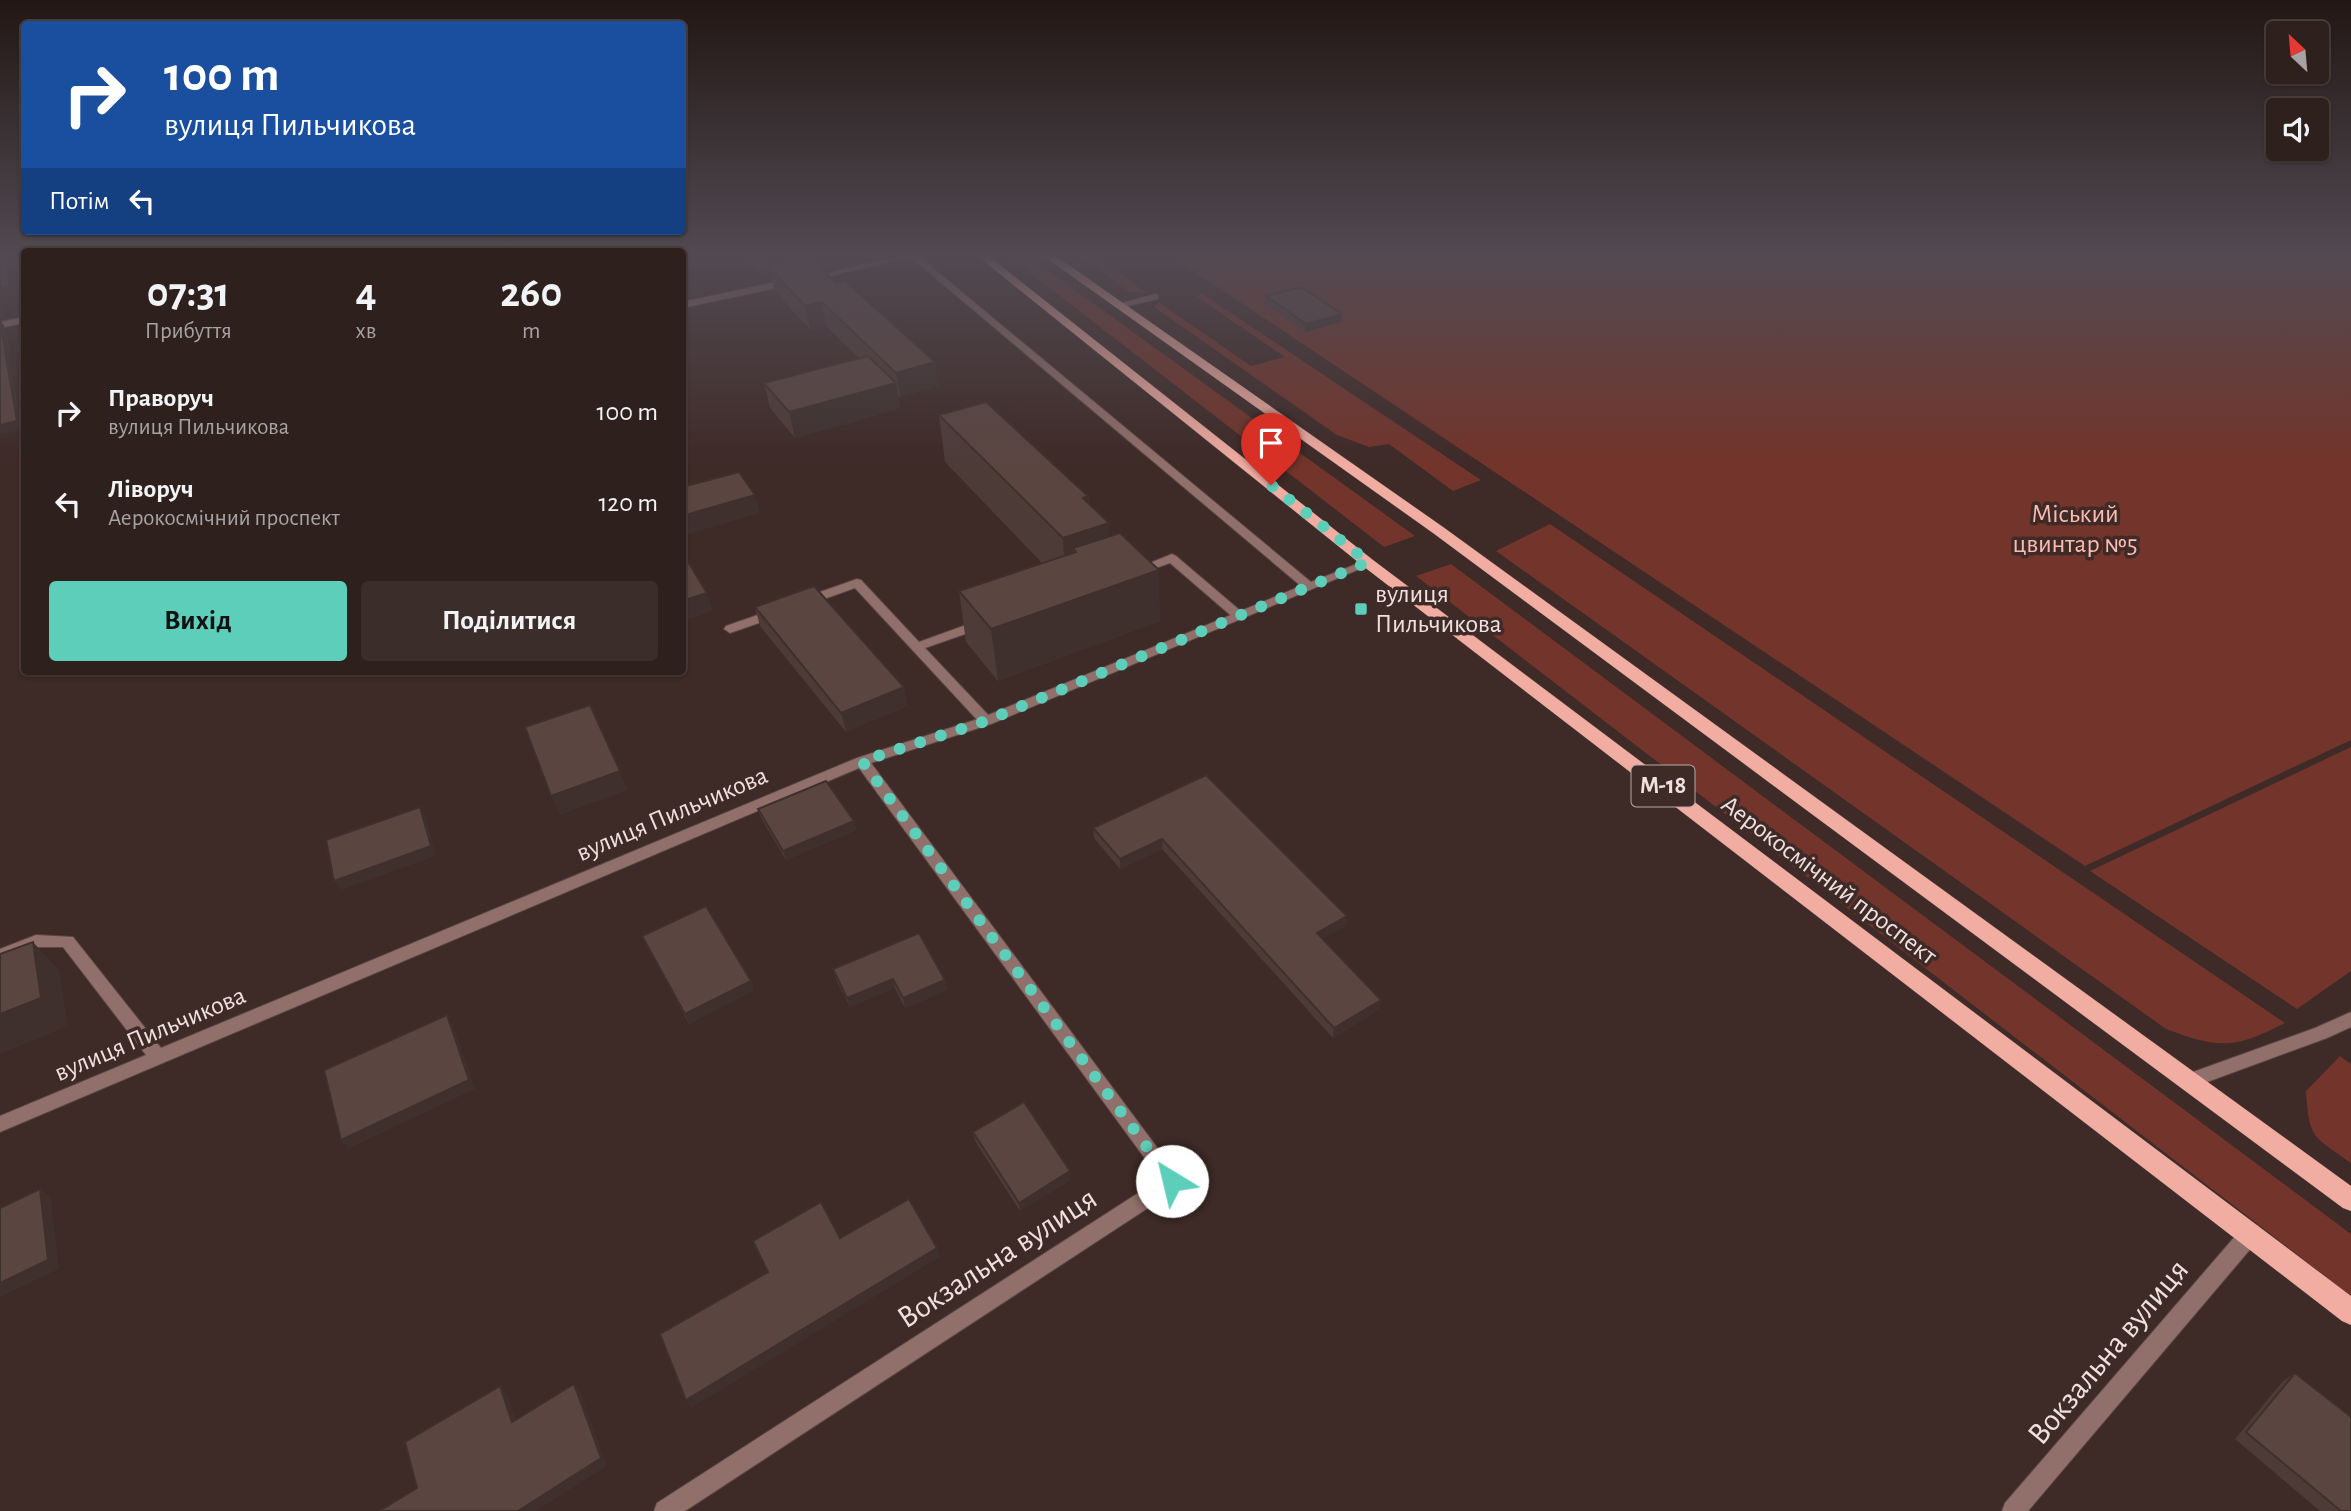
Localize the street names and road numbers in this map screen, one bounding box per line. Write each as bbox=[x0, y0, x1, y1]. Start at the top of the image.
street label: вулиця Пильчикова bbox=[573, 762, 772, 866]
road number: М-18 bbox=[1632, 766, 1694, 806]
street label: Аерокосмічний проспект bbox=[1716, 791, 1942, 970]
street label: вулиця Пильчикова bbox=[51, 982, 250, 1086]
street label: Вокзальна вулиця bbox=[891, 1182, 1103, 1334]
street label: Вокзальна вулиця bbox=[2022, 1253, 2194, 1451]

